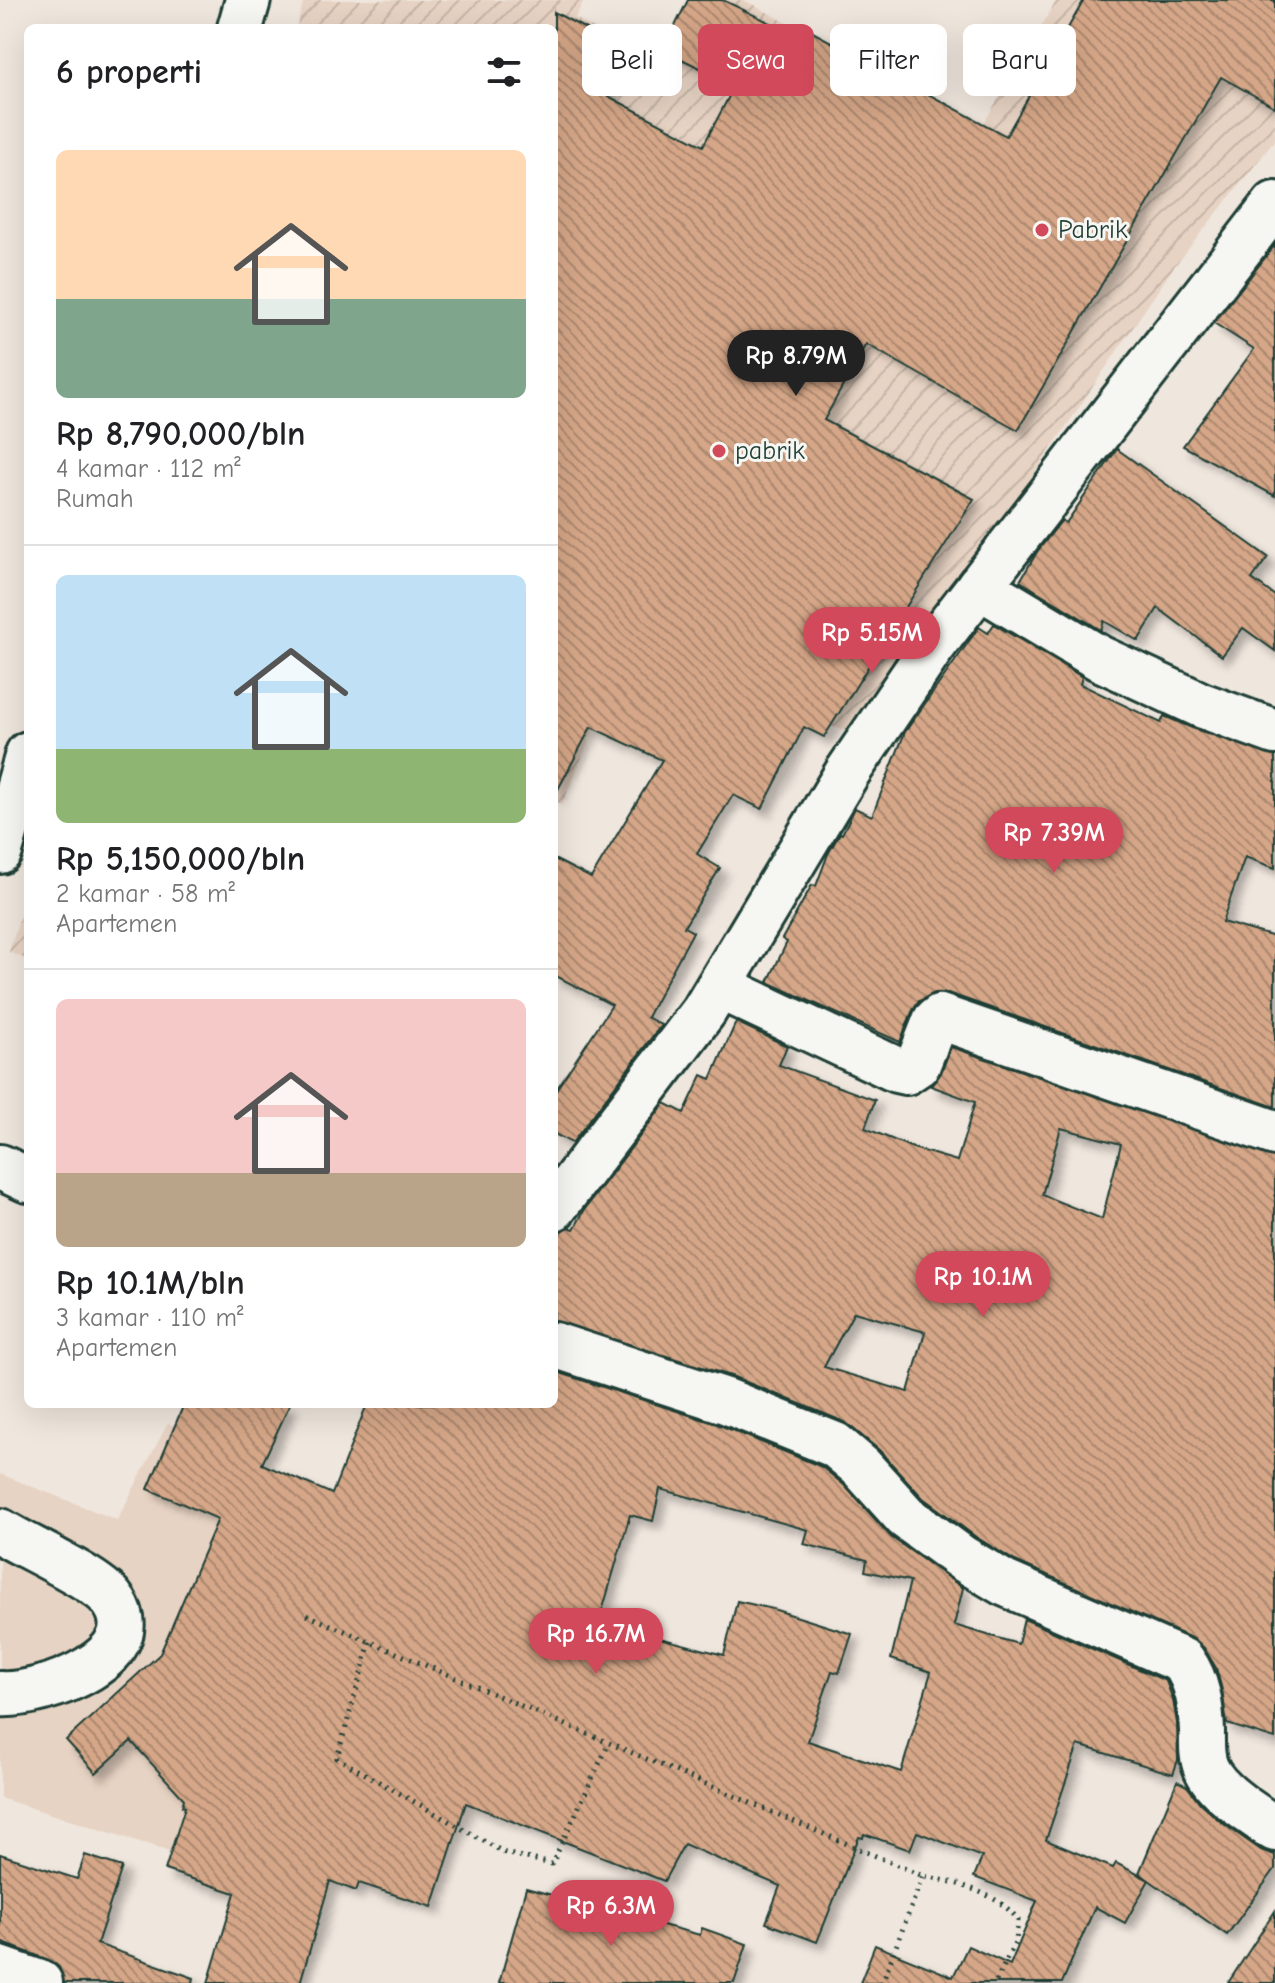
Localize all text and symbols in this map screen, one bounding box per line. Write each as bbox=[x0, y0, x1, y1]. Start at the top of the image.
chip: Beli bbox=[582, 24, 682, 96]
chip: Sewa bbox=[698, 24, 814, 96]
chip: Filter bbox=[830, 24, 947, 96]
chip: Baru bbox=[963, 24, 1076, 96]
icon: filters bbox=[482, 50, 526, 94]
text: 6 properti bbox=[56, 52, 202, 92]
icon: home bbox=[219, 202, 363, 346]
place label: Pabrik bbox=[1058, 215, 1128, 245]
marker: Pabrik bbox=[1033, 221, 1051, 239]
pin: Rp 8.79M bbox=[713, 330, 879, 398]
text: Rp 8.79M bbox=[745, 341, 847, 371]
text: Rp 8,790,000/bln bbox=[56, 414, 305, 454]
place label: pabrik bbox=[735, 436, 805, 466]
marker: pabrik bbox=[710, 442, 728, 460]
text: 4 kamar · 112 m² bbox=[56, 454, 241, 484]
text: Rumah bbox=[56, 484, 134, 514]
pin: Rp 5.15M bbox=[789, 607, 955, 675]
text: Rp 5.15M bbox=[821, 618, 923, 648]
icon: home bbox=[219, 627, 363, 771]
pin: Rp 7.39M bbox=[971, 807, 1137, 875]
text: Rp 7.39M bbox=[1003, 818, 1105, 848]
text: Rp 5,150,000/bln bbox=[56, 839, 305, 879]
text: 2 kamar · 58 m² bbox=[56, 879, 235, 909]
text: Apartemen bbox=[56, 909, 177, 939]
icon: home bbox=[219, 1051, 363, 1195]
pin: Rp 10.1M bbox=[900, 1251, 1066, 1319]
text: Rp 10.1M bbox=[934, 1262, 1032, 1292]
text: Rp 10.1M/bln bbox=[56, 1263, 245, 1303]
text: 3 kamar · 110 m² bbox=[56, 1303, 244, 1333]
text: Apartemen bbox=[56, 1333, 177, 1363]
pin: Rp 16.7M bbox=[513, 1608, 679, 1676]
text: Rp 16.7M bbox=[546, 1619, 646, 1649]
pin: Rp 6.3M bbox=[537, 1880, 685, 1948]
text: Rp 6.3M bbox=[566, 1891, 656, 1921]

